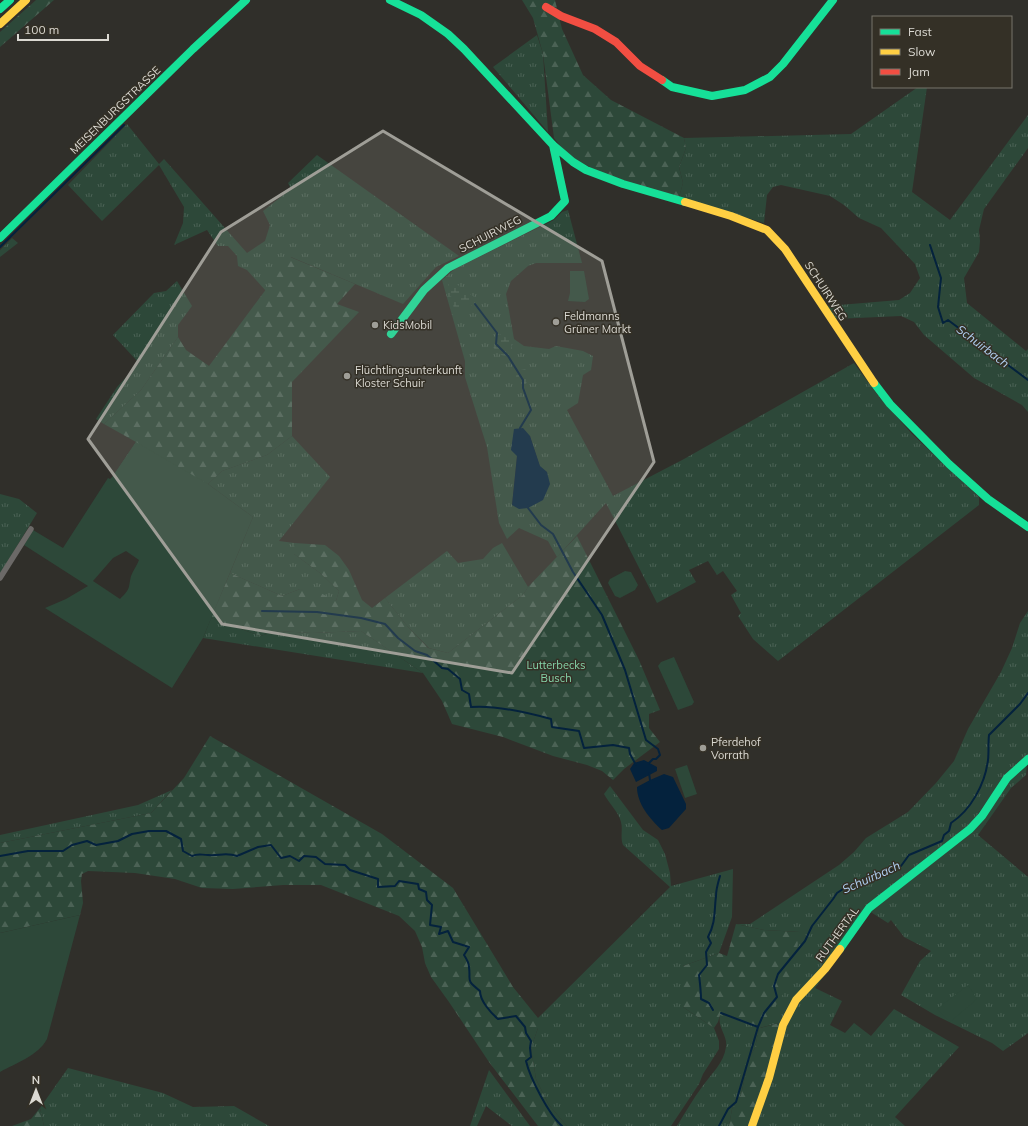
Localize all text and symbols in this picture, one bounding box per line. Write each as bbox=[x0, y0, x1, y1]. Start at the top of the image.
scale bar bbox=[18, 16, 108, 42]
legend bbox=[872, 16, 1012, 88]
text: 100 m bbox=[24, 22, 59, 37]
text: Fast bbox=[908, 24, 932, 39]
text: Slow bbox=[908, 44, 936, 59]
street label: MEISENBURGSTRASSE bbox=[67, 63, 163, 157]
text: Jam bbox=[908, 64, 930, 79]
street label: SCHUIRWEG bbox=[457, 212, 523, 256]
street label: SCHUIRWEG bbox=[802, 259, 850, 323]
place label: Feldmanns Grüner Markt bbox=[564, 309, 631, 336]
marker: Feldmanns Grüner Markt bbox=[551, 317, 561, 327]
place label: KidsMobil bbox=[383, 318, 432, 332]
marker: KidsMobil bbox=[370, 320, 380, 330]
water label: Schuirbach bbox=[954, 321, 1012, 371]
place label: Flüchtlingsunterkunft Kloster Schuir bbox=[355, 363, 462, 390]
marker: Flüchtlingsunterkunft Kloster Schuir bbox=[342, 371, 352, 381]
park label: Lutterbecks Busch bbox=[527, 658, 585, 685]
place label: Pferdehof Vorrath bbox=[711, 735, 761, 762]
marker: Pferdehof Vorrath bbox=[698, 743, 708, 753]
water label: Schuirbach bbox=[840, 858, 902, 896]
street label: RUTHERTAL bbox=[812, 904, 862, 964]
north arrow bbox=[16, 1070, 56, 1110]
text: N bbox=[32, 1073, 40, 1087]

